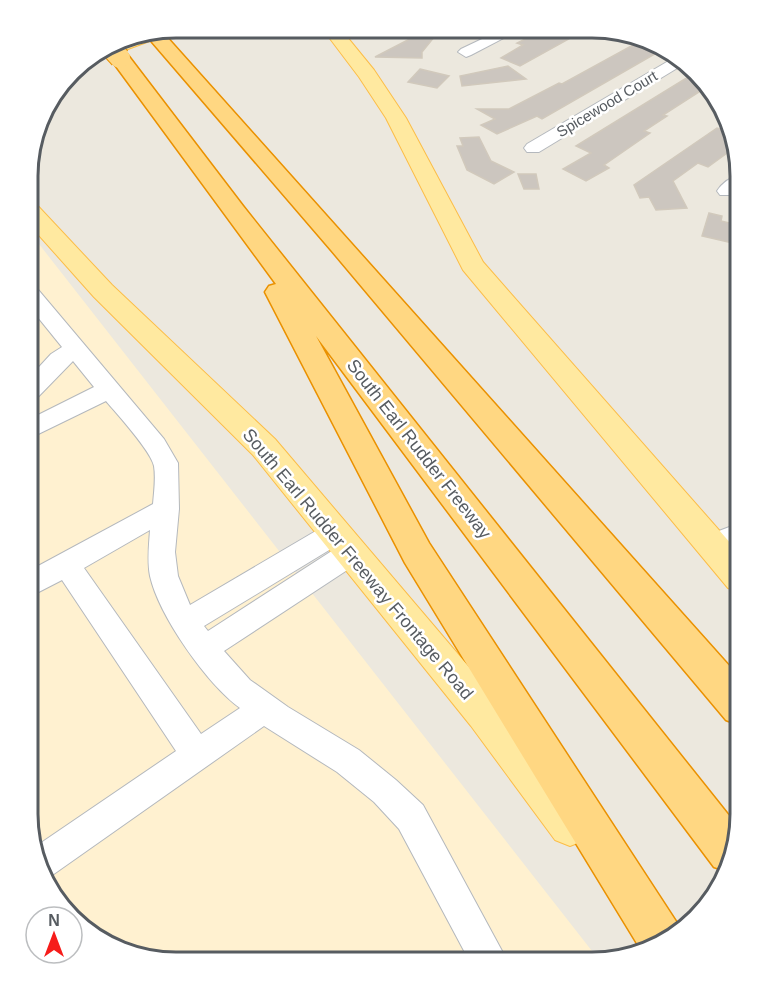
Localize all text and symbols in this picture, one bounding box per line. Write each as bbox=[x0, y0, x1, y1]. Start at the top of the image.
street label: Spicewood Court bbox=[553, 66, 661, 140]
street label: South Earl Rudder Freeway bbox=[343, 355, 495, 543]
street label: South Earl Rudder Freeway Frontage Road bbox=[239, 425, 477, 703]
north arrow bbox=[24, 905, 84, 965]
text: N bbox=[48, 912, 60, 929]

